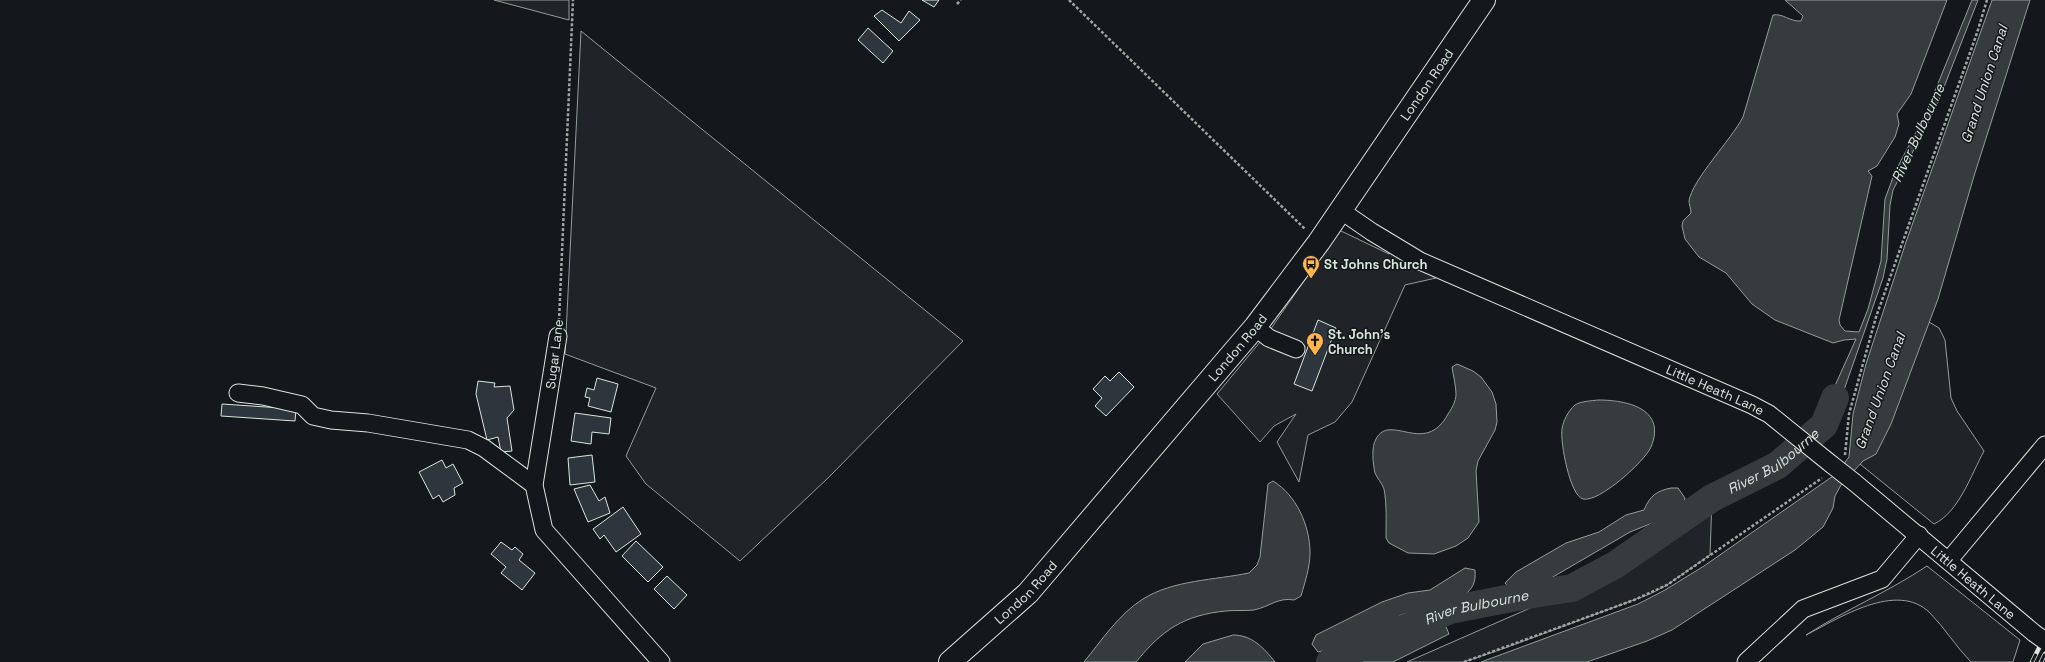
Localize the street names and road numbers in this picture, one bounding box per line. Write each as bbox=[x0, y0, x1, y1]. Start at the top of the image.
street label: London Road bbox=[1397, 46, 1457, 124]
street label: London Road bbox=[1205, 311, 1271, 385]
street label: Sugar Lane bbox=[542, 318, 567, 390]
street label: Little Heath Lane bbox=[1663, 361, 1767, 419]
street label: Little Heath Lane bbox=[1927, 542, 2019, 623]
street label: London Road bbox=[991, 557, 1061, 628]

